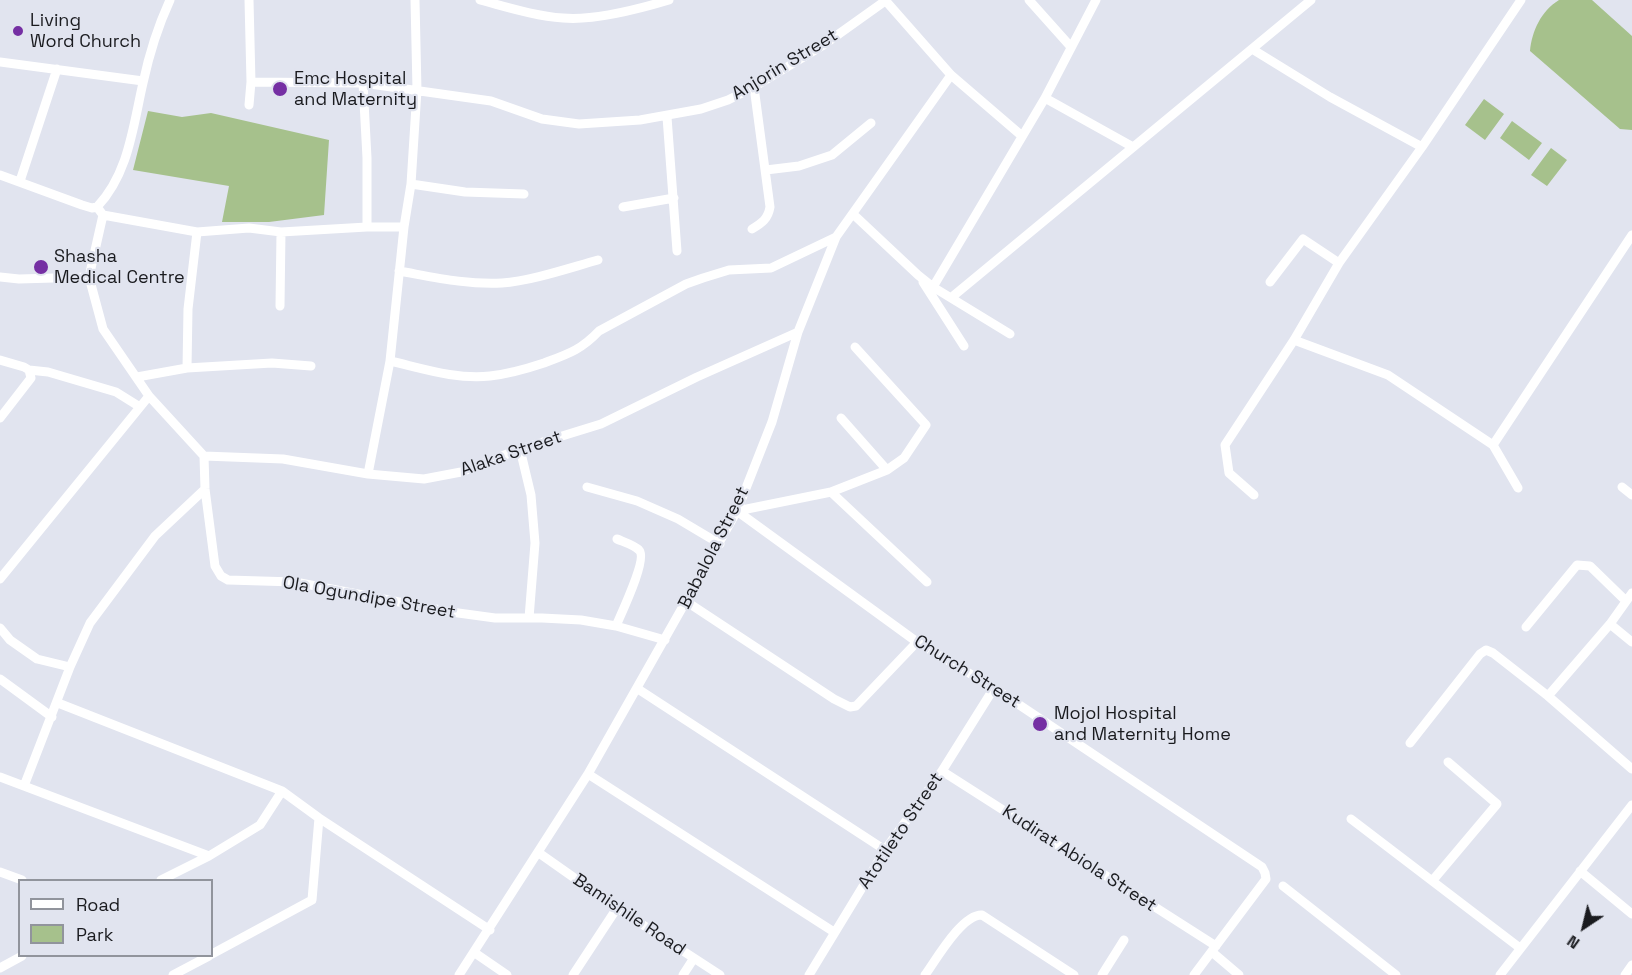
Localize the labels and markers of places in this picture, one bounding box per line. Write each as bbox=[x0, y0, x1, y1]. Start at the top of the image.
place label: Living Word Church bbox=[30, 10, 141, 52]
marker: Living Word Church bbox=[11, 24, 25, 38]
place label: Emc Hospital and Maternity bbox=[294, 68, 417, 110]
marker: Emc Hospital and Maternity bbox=[271, 80, 289, 98]
place label: Shasha Medical Centre bbox=[54, 246, 185, 288]
marker: Shasha Medical Centre bbox=[32, 258, 50, 276]
place label: Mojol Hospital and Maternity Home bbox=[1054, 703, 1231, 746]
marker: Mojol Hospital and Maternity Home bbox=[1031, 715, 1049, 733]

